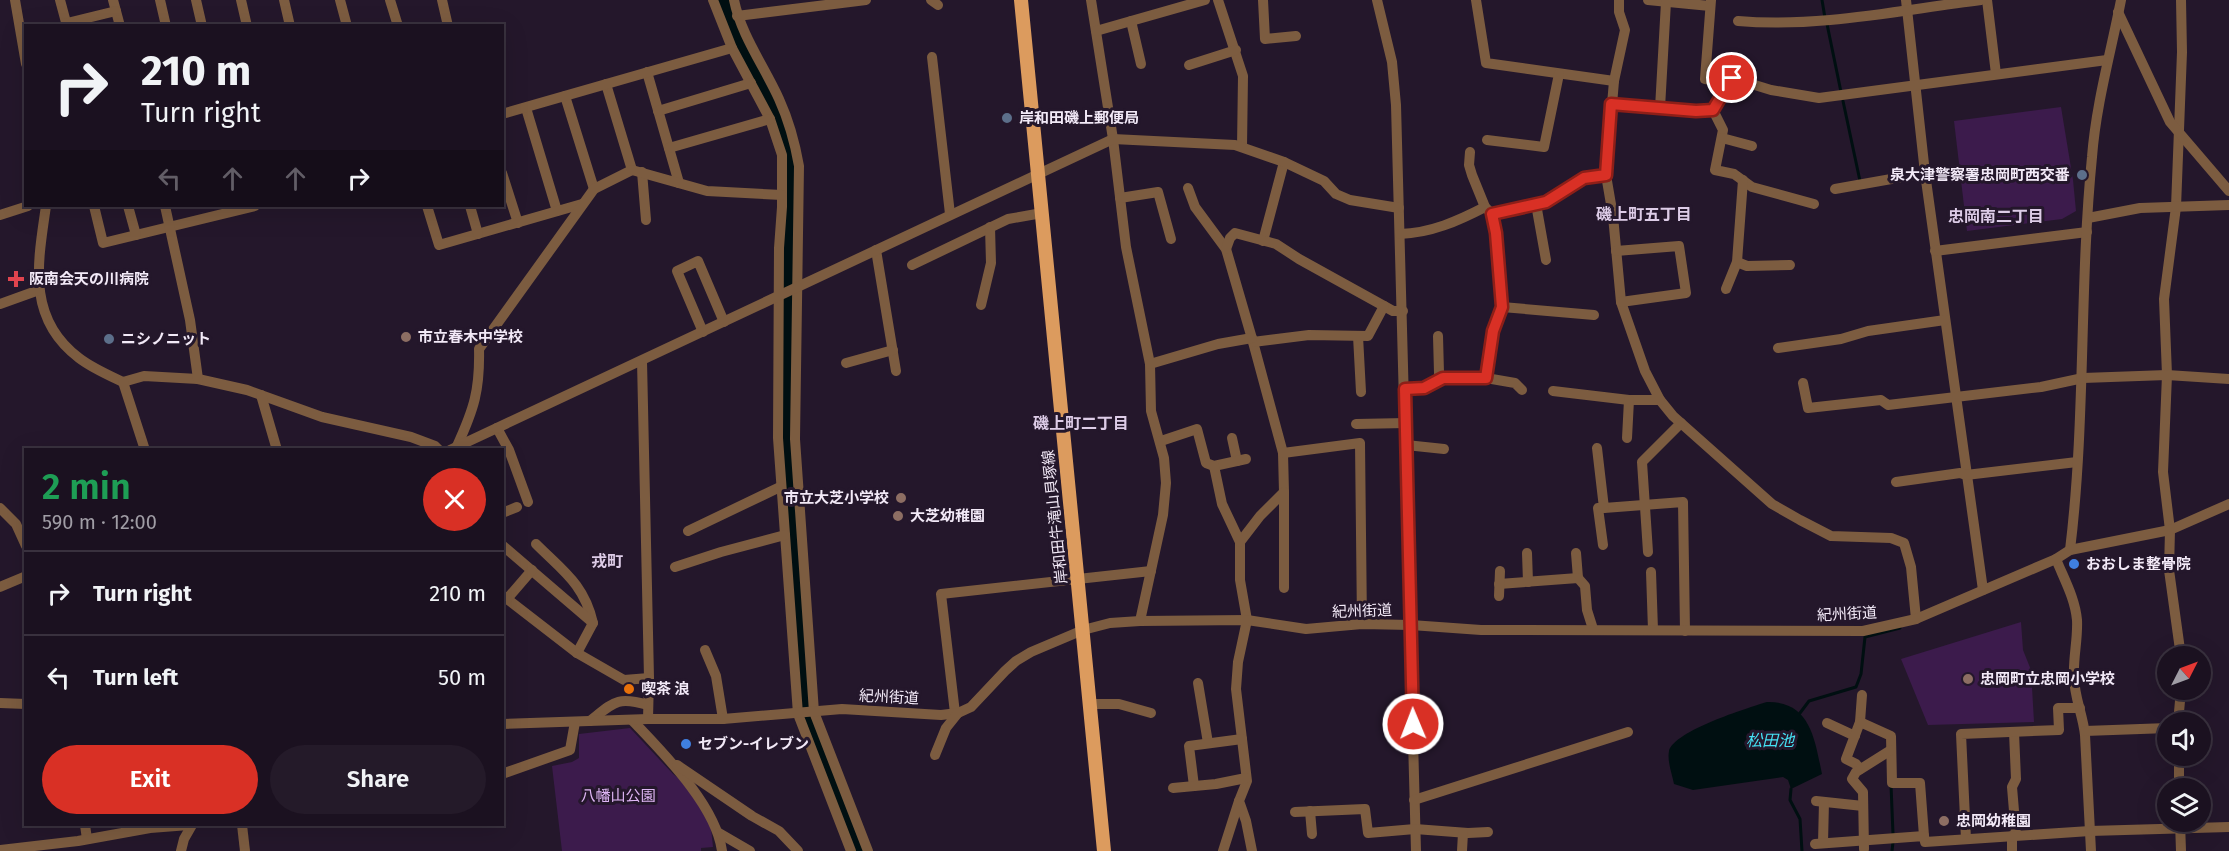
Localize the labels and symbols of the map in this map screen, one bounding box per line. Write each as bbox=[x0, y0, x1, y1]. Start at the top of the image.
pin bbox=[1706, 52, 1757, 103]
place label: 岸和田磯上郵便局 bbox=[1019, 109, 1139, 127]
marker: 岸和田磯上郵便局 bbox=[1000, 111, 1014, 125]
place label: 泉大津警察署忠岡町西交番 bbox=[1890, 166, 2070, 184]
marker: 泉大津警察署忠岡町西交番 bbox=[2075, 168, 2089, 182]
district label: 磯上町五丁目 bbox=[1596, 205, 1692, 224]
district label: 忠岡南二丁目 bbox=[1948, 207, 2044, 226]
marker: 阪南会天の川病院 bbox=[7, 270, 25, 288]
place label: 阪南会天の川病院 bbox=[29, 270, 149, 288]
place label: 市立春木中学校 bbox=[418, 328, 523, 346]
place label: ニシノニット bbox=[121, 330, 211, 348]
marker: 市立春木中学校 bbox=[399, 330, 413, 344]
marker: ニシノニット bbox=[102, 332, 116, 346]
district label: 磯上町二丁目 bbox=[1033, 414, 1129, 433]
street label: 岸和田牛滝山貝塚線 bbox=[1039, 449, 1071, 585]
place label: 市立大芝小学校 bbox=[784, 489, 889, 507]
marker: 市立大芝小学校 bbox=[894, 491, 908, 505]
place label: 大芝幼稚園 bbox=[910, 507, 985, 525]
marker: 大芝幼稚園 bbox=[891, 509, 905, 523]
district label: 戎町 bbox=[591, 552, 623, 571]
place label: おおしま整骨院 bbox=[2086, 555, 2191, 573]
marker: おおしま整骨院 bbox=[2067, 557, 2081, 571]
street label: 紀州街道 bbox=[1332, 601, 1392, 621]
street label: 紀州街道 bbox=[1817, 603, 1877, 625]
north arrow bbox=[2157, 646, 2211, 700]
place label: 忠岡町立忠岡小学校 bbox=[1980, 670, 2115, 688]
marker: 忠岡町立忠岡小学校 bbox=[1961, 672, 1975, 686]
place label: 喫茶 浪 bbox=[641, 680, 690, 698]
marker: 喫茶 浪 bbox=[622, 682, 636, 696]
street label: 紀州街道 bbox=[859, 686, 919, 708]
position arrow bbox=[1381, 692, 1445, 756]
water label: 松田池 bbox=[1746, 731, 1796, 750]
place label: セブン-イレブン bbox=[698, 735, 809, 753]
marker: セブン-イレブン bbox=[679, 737, 693, 751]
park label: 八幡山公園 bbox=[580, 787, 656, 805]
place label: 忠岡幼稚園 bbox=[1956, 812, 2031, 830]
marker: 忠岡幼稚園 bbox=[1937, 814, 1951, 828]

